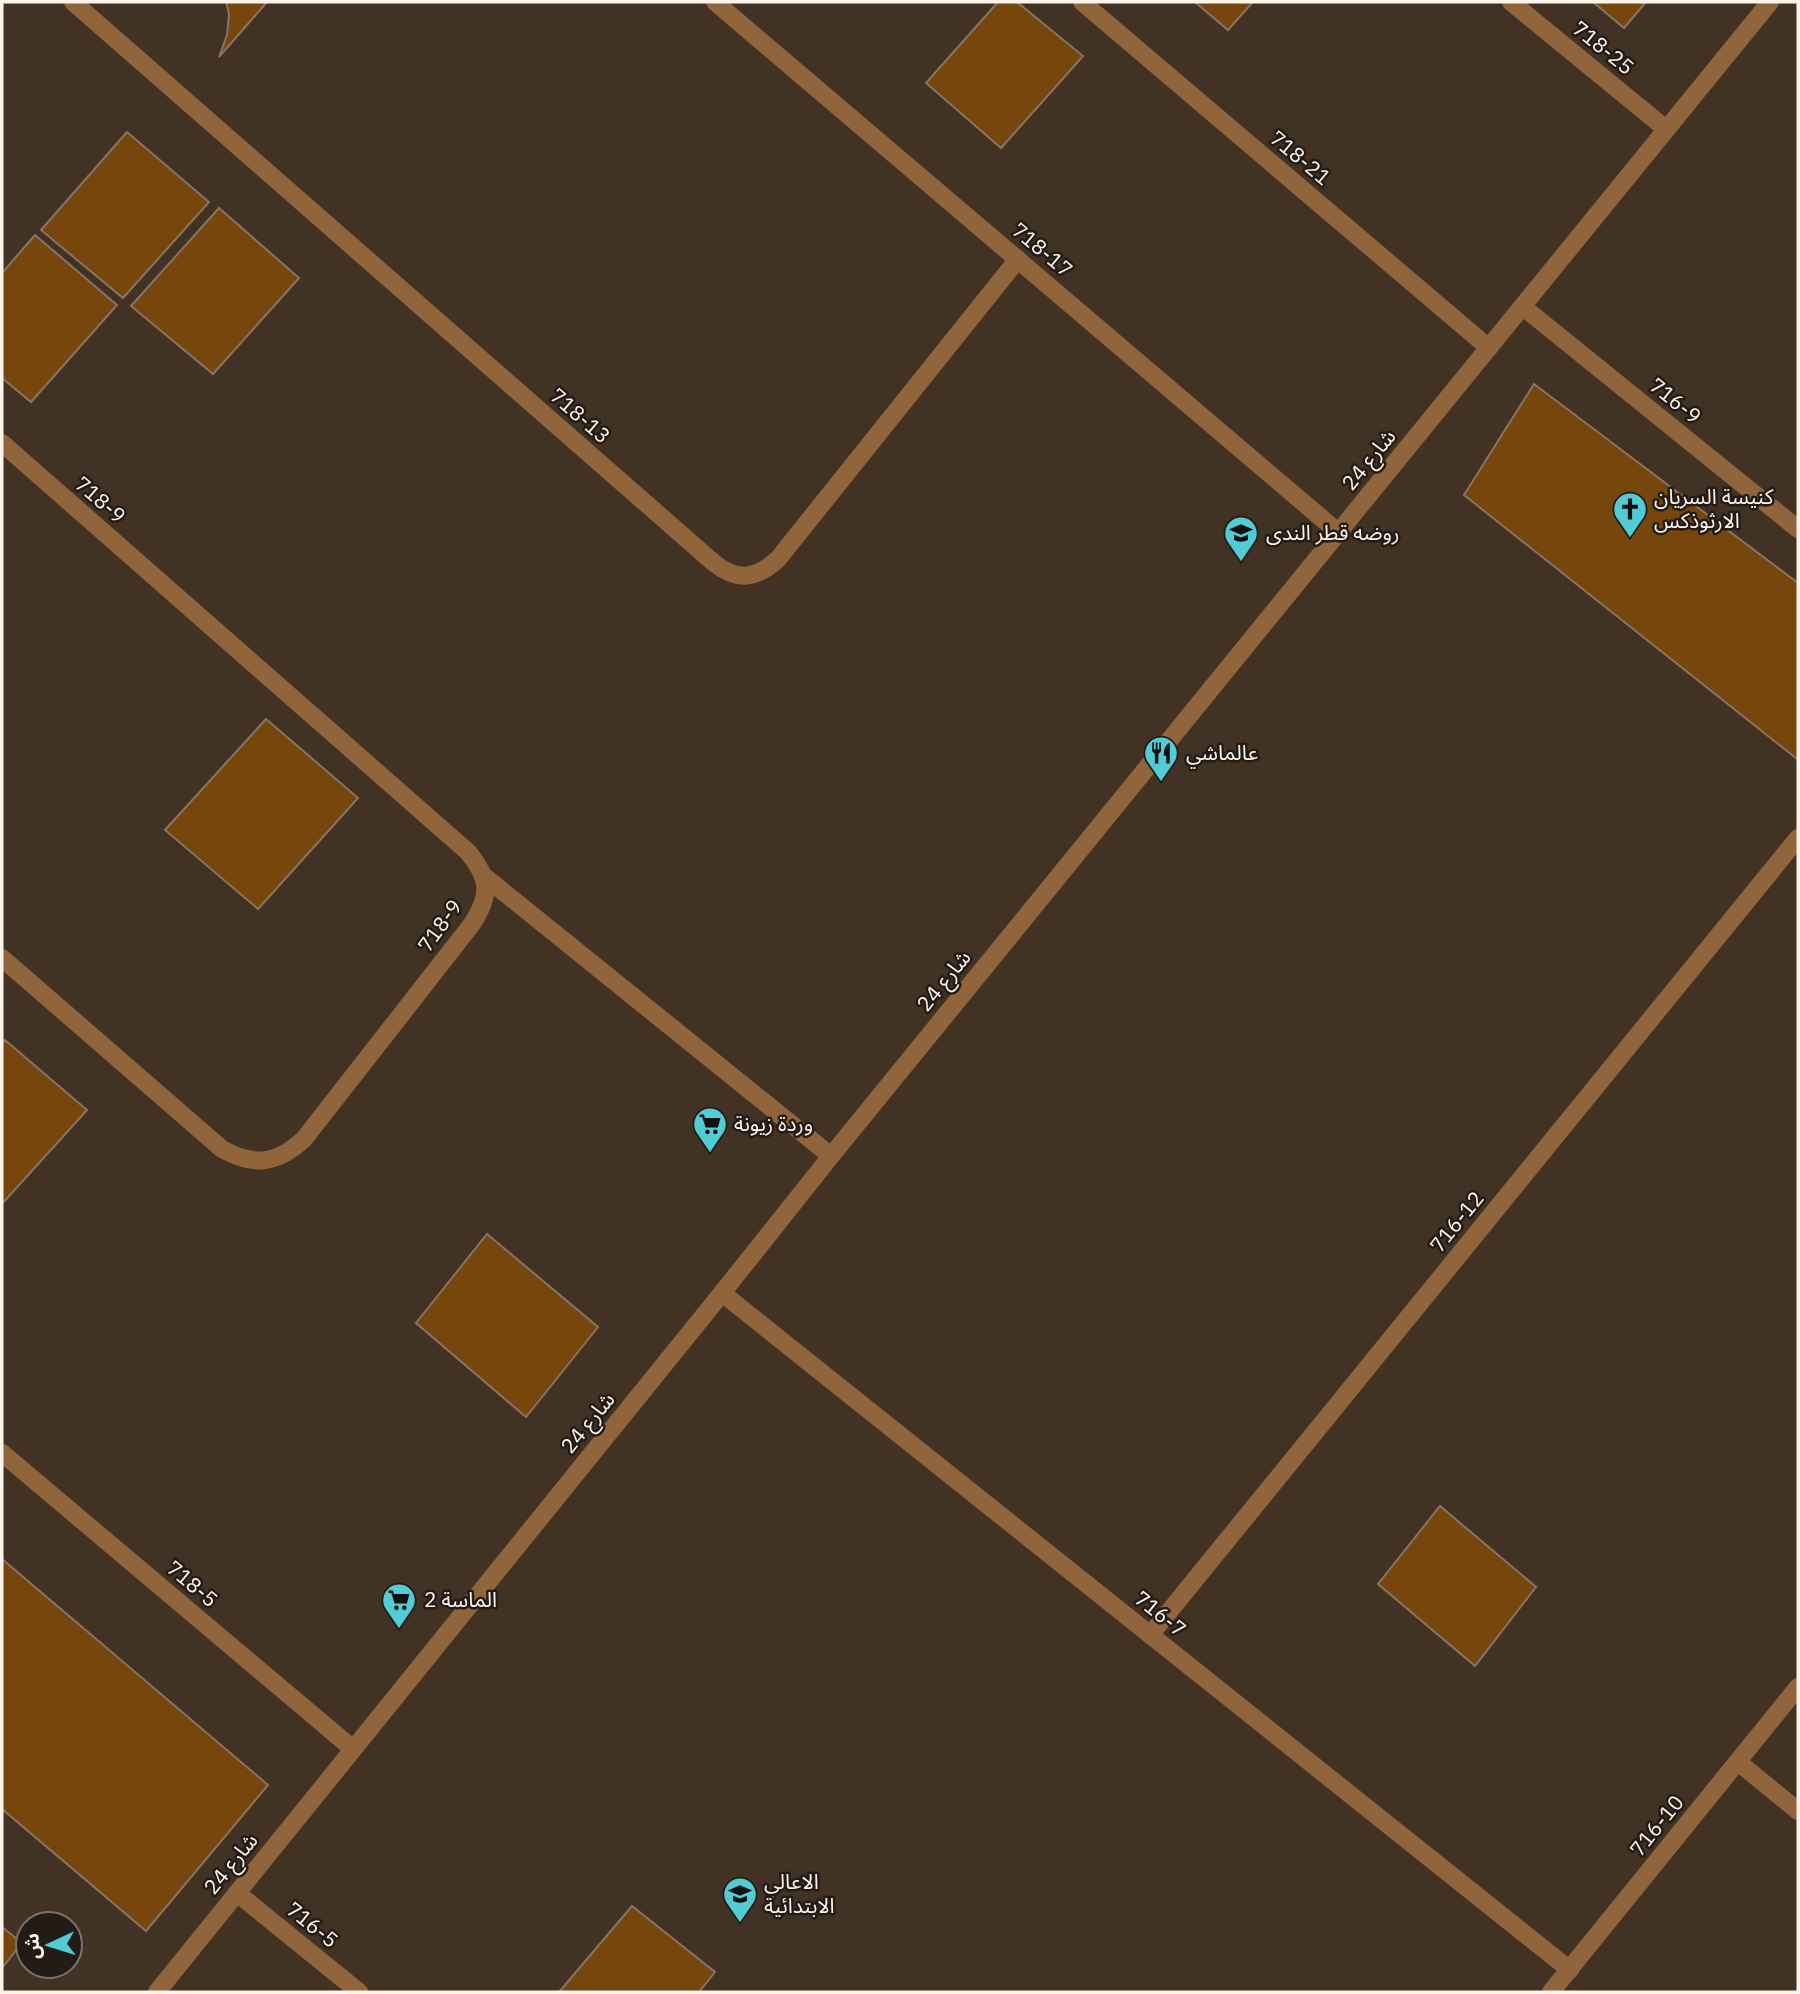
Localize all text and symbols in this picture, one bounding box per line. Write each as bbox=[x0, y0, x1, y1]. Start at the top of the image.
street label: 718-25 bbox=[1567, 14, 1640, 81]
street label: 718-21 bbox=[1264, 124, 1337, 191]
street label: 718-17 bbox=[1006, 216, 1079, 283]
street label: 716-9 bbox=[1644, 371, 1707, 430]
street label: 718-13 bbox=[545, 381, 617, 449]
street label: شارع 24 bbox=[1335, 423, 1403, 497]
street label: 718-9 bbox=[69, 469, 132, 529]
place label: كنيسة السريان الارثوذكس bbox=[1654, 482, 1774, 534]
church icon: كنيسة السريان الارثوذكس bbox=[1611, 490, 1649, 539]
school or university icon: روضه قطر الندى bbox=[1222, 514, 1260, 563]
place label: روضه قطر الندى bbox=[1266, 518, 1400, 546]
restaurant icon: عالماشي bbox=[1142, 734, 1180, 783]
place label: عالماشي bbox=[1186, 738, 1258, 769]
street label: 718-9 bbox=[411, 893, 468, 957]
street label: شارع 24 bbox=[910, 944, 978, 1018]
supermarket icon: وردة زيونة bbox=[691, 1105, 729, 1154]
place label: وردة زيونة bbox=[734, 1109, 813, 1137]
street label: 716-12 bbox=[1423, 1185, 1490, 1258]
street label: شارع 24 bbox=[554, 1386, 622, 1460]
street label: 718-5 bbox=[161, 1554, 224, 1613]
supermarket icon: الماسة 2 bbox=[380, 1581, 418, 1630]
street label: 716-7 bbox=[1129, 1584, 1192, 1643]
place label: الماسة 2 bbox=[424, 1585, 497, 1613]
street label: 716-10 bbox=[1623, 1789, 1690, 1862]
street label: شارع 24 bbox=[197, 1827, 265, 1901]
place label: الاعالي الابتدائية bbox=[764, 1867, 835, 1919]
school or university icon: الاعالي الابتدائية bbox=[721, 1875, 759, 1924]
street label: 716-5 bbox=[281, 1895, 344, 1954]
north arrow bbox=[14, 1910, 84, 1980]
text: ش bbox=[19, 1932, 45, 1960]

